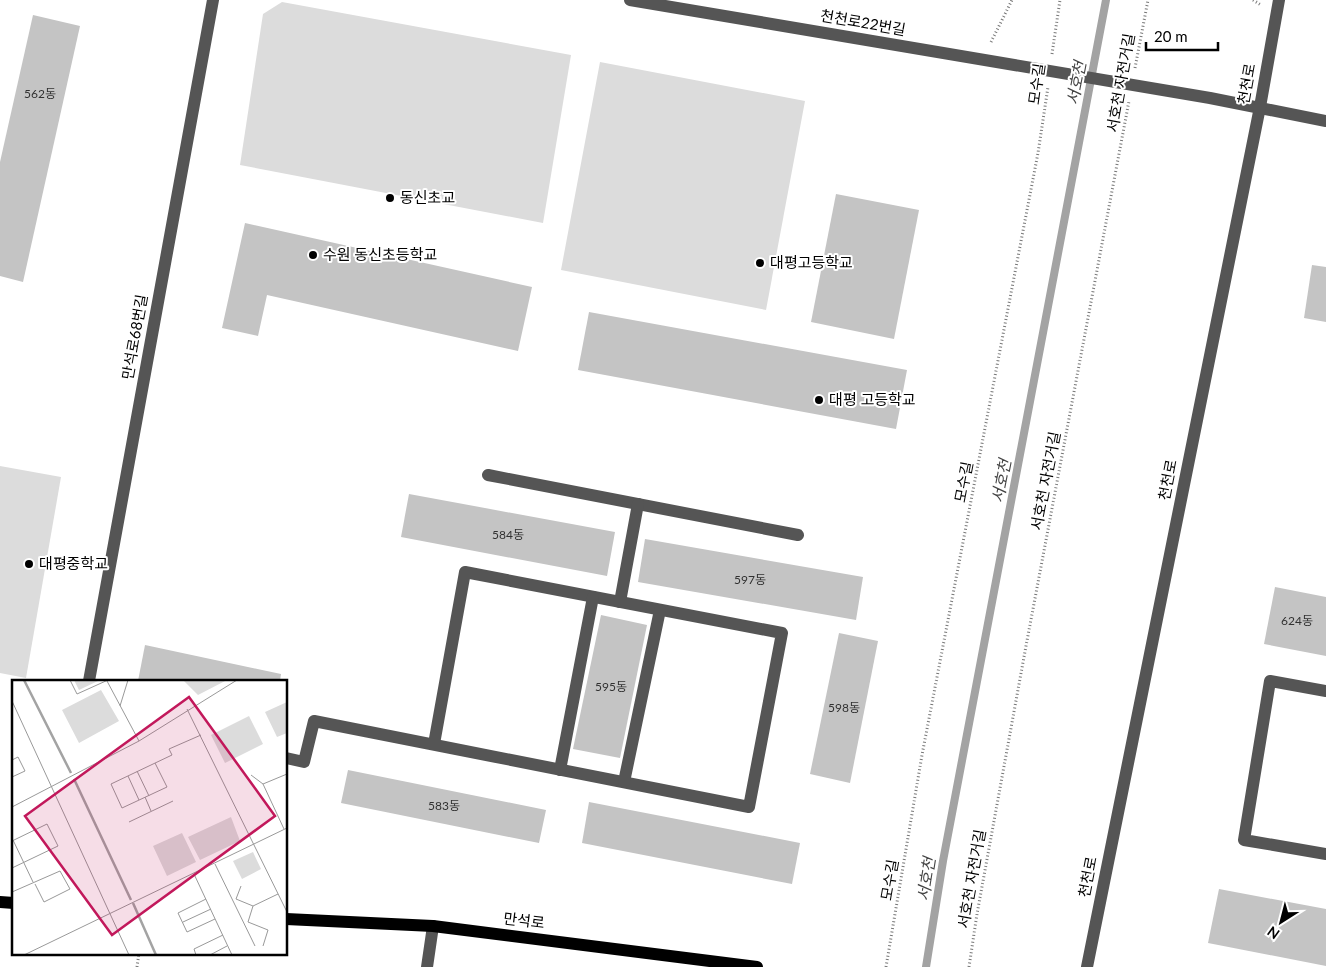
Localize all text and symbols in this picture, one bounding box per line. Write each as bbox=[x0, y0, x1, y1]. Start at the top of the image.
street label: 천천로22번길 bbox=[819, 6, 907, 38]
scale bar bbox=[1146, 20, 1218, 52]
text: 20 m bbox=[1154, 27, 1188, 45]
street label: 서호천 자전거길 bbox=[1102, 32, 1138, 134]
water label: 서호천 bbox=[1062, 57, 1089, 106]
street label: 모수길 bbox=[1024, 62, 1048, 106]
street label: 천천로 bbox=[1234, 62, 1258, 106]
house number: 562동 bbox=[24, 86, 56, 101]
place label: 동신초교 bbox=[400, 188, 455, 206]
marker: 동신초교 bbox=[384, 192, 396, 204]
place label: 수원 동신초등학교 bbox=[323, 245, 437, 263]
marker: 수원 동신초등학교 bbox=[307, 249, 319, 261]
place label: 대평고등학교 bbox=[770, 253, 853, 271]
marker: 대평고등학교 bbox=[754, 257, 766, 269]
street label: 만석로68번길 bbox=[118, 293, 150, 381]
place label: 대평 고등학교 bbox=[829, 390, 916, 408]
marker: 대평 고등학교 bbox=[813, 394, 825, 406]
street label: 서호천 자전거길 bbox=[1027, 430, 1063, 532]
water label: 서호천 bbox=[987, 455, 1014, 504]
street label: 천천로 bbox=[1154, 458, 1180, 502]
street label: 모수길 bbox=[950, 460, 976, 504]
house number: 584동 bbox=[492, 527, 524, 542]
place label: 대평중학교 bbox=[39, 554, 108, 572]
marker: 대평중학교 bbox=[23, 558, 35, 570]
house number: 597동 bbox=[734, 572, 766, 587]
house number: 624동 bbox=[1281, 613, 1313, 628]
house number: 595동 bbox=[595, 679, 627, 694]
inset map bbox=[12, 680, 288, 954]
house number: 598동 bbox=[828, 700, 860, 715]
house number: 583동 bbox=[428, 798, 460, 813]
street label: 서호천 자전거길 bbox=[953, 828, 989, 930]
water label: 서호천 bbox=[913, 853, 939, 902]
street label: 천천로 bbox=[1074, 855, 1100, 899]
street label: 모수길 bbox=[877, 858, 901, 902]
north arrow bbox=[1256, 897, 1306, 947]
street label: 만석로 bbox=[502, 909, 546, 931]
text: N bbox=[1264, 923, 1282, 943]

